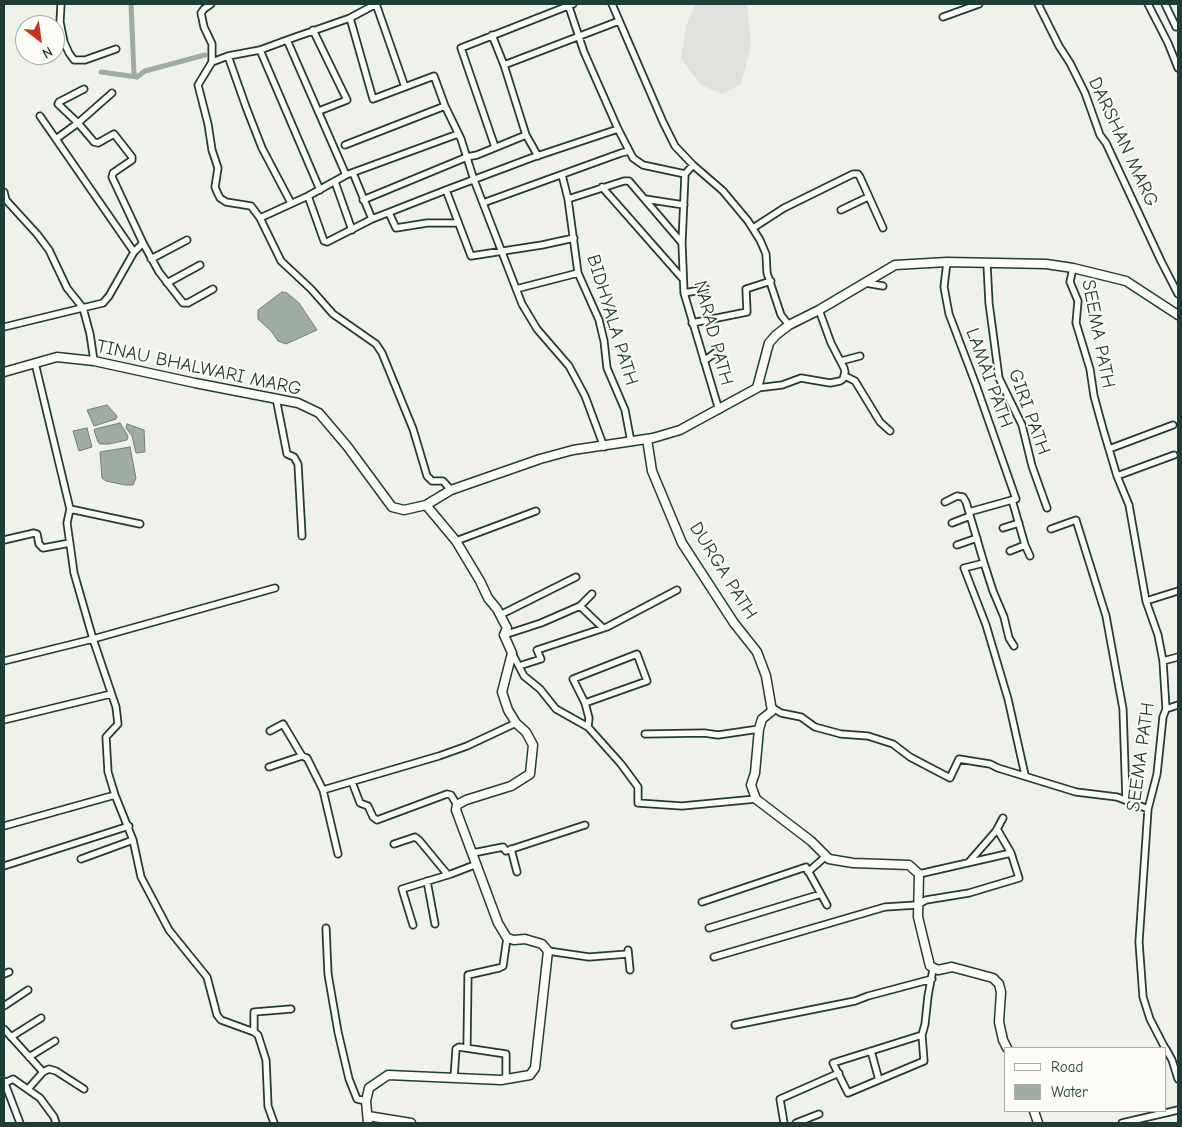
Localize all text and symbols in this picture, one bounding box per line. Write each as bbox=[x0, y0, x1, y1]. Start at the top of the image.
north arrow bbox=[15, 15, 65, 65]
text: N bbox=[39, 43, 55, 62]
street label: DARSHAN MARG bbox=[1083, 74, 1163, 210]
street label: BIDHYALA PATH bbox=[581, 252, 643, 388]
street label: NARAD PATH bbox=[688, 278, 738, 388]
street label: SEEMA PATH bbox=[1076, 278, 1120, 390]
street label: LAMAI PATH bbox=[960, 325, 1018, 431]
street label: TINAU BHALWARI MARG bbox=[94, 335, 304, 401]
street label: GIRI PATH bbox=[1003, 366, 1055, 458]
street label: DURGA PATH bbox=[684, 518, 762, 624]
street label: SEEMA PATH bbox=[1122, 701, 1160, 813]
legend bbox=[1004, 1047, 1167, 1112]
text: Road bbox=[1051, 1058, 1083, 1076]
text: Water bbox=[1051, 1083, 1088, 1101]

